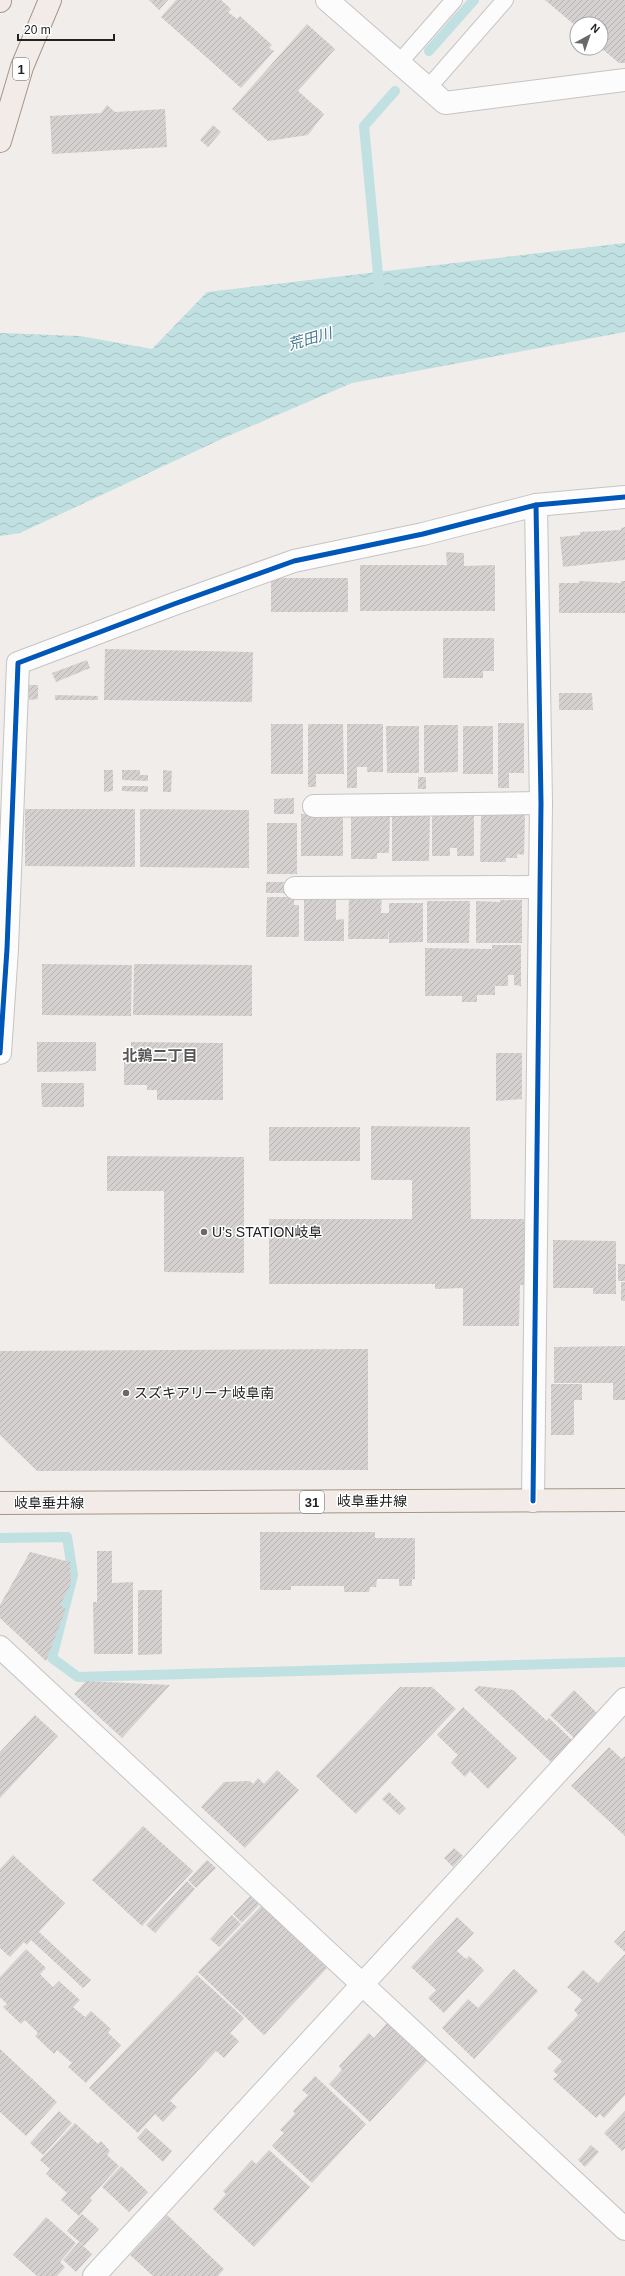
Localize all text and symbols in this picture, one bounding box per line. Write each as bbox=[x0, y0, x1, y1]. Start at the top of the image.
scale bar bbox=[18, 16, 114, 42]
north arrow bbox=[569, 16, 609, 56]
text: N bbox=[589, 21, 602, 36]
text: 20 m bbox=[24, 23, 51, 37]
road number: 1 bbox=[13, 58, 29, 80]
water label: 荒田川 bbox=[286, 324, 336, 353]
district label: 北鶉二丁目 bbox=[122, 1047, 198, 1064]
place label: U’s STATION岐阜 bbox=[212, 1224, 322, 1240]
marker: U’s STATION岐阜 bbox=[199, 1227, 209, 1237]
place label: スズキアリーナ岐阜南 bbox=[134, 1385, 274, 1401]
marker: スズキアリーナ岐阜南 bbox=[121, 1388, 131, 1398]
road number: 31 bbox=[300, 1491, 324, 1513]
street label: 岐阜垂井線 bbox=[337, 1493, 407, 1509]
street label: 岐阜垂井線 bbox=[14, 1495, 84, 1511]

